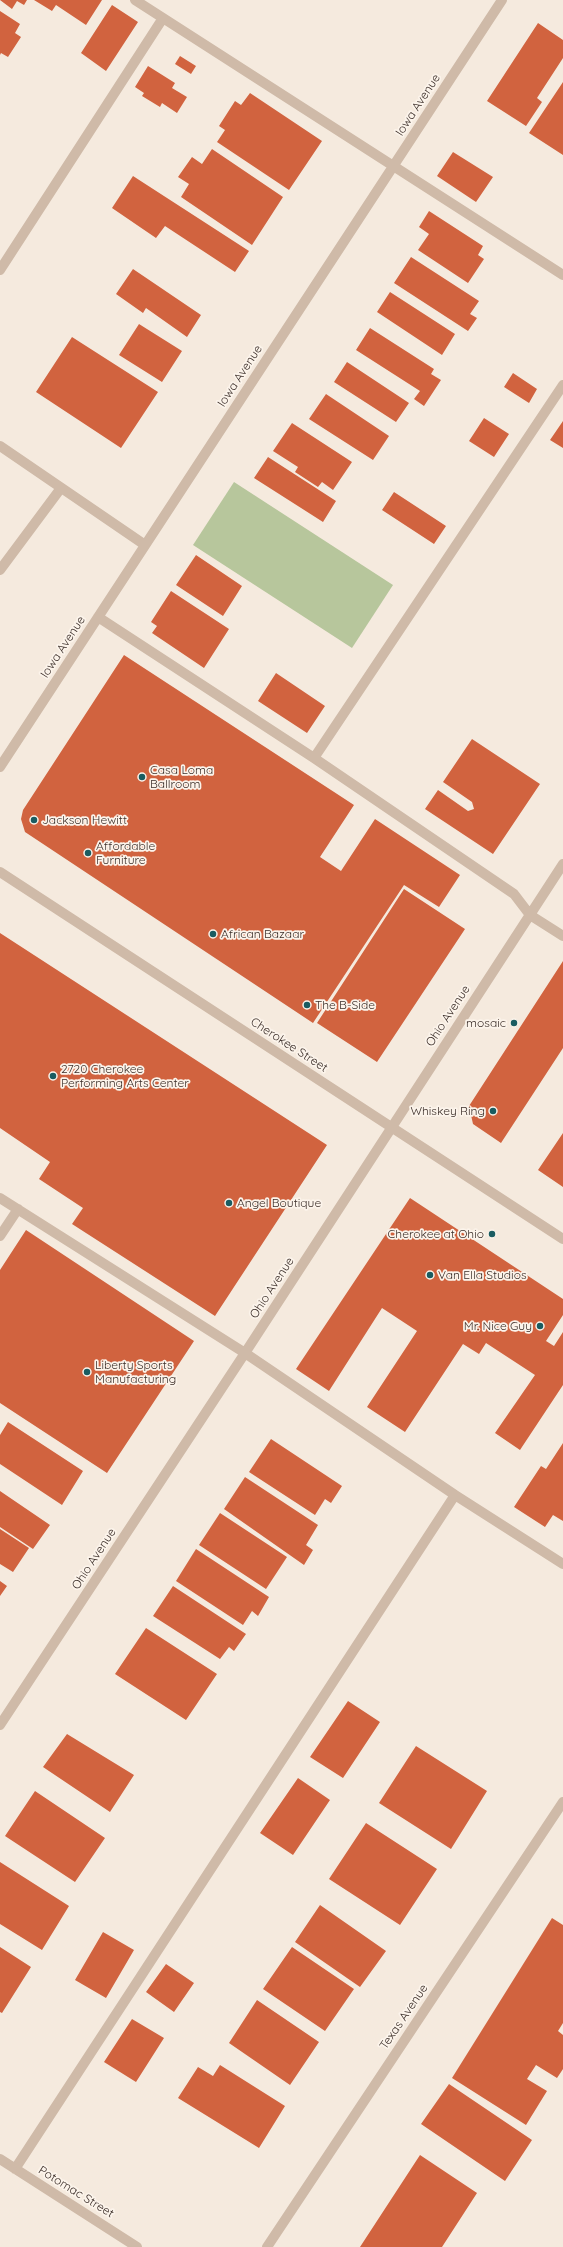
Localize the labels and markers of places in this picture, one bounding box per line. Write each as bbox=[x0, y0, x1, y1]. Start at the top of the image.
place label: Casa Loma Ballroom bbox=[150, 763, 213, 791]
marker: Casa Loma Ballroom bbox=[137, 772, 147, 782]
place label: Jackson Hewitt bbox=[42, 813, 127, 827]
marker: Jackson Hewitt bbox=[29, 815, 39, 825]
place label: Affordable Furniture bbox=[96, 839, 155, 867]
marker: Affordable Furniture bbox=[83, 848, 93, 858]
place label: African Bazaar bbox=[221, 927, 304, 941]
marker: African Bazaar bbox=[208, 929, 218, 939]
place label: The B-Side bbox=[315, 998, 375, 1012]
marker: The B-Side bbox=[302, 1000, 312, 1010]
place label: mosaic bbox=[466, 1016, 506, 1030]
marker: mosaic bbox=[509, 1018, 519, 1028]
place label: 2720 Cherokee Performing Arts Center bbox=[61, 1062, 189, 1090]
marker: 2720 Cherokee Performing Arts Center bbox=[48, 1071, 58, 1081]
place label: Whiskey Ring bbox=[410, 1104, 485, 1118]
marker: Whiskey Ring bbox=[488, 1106, 498, 1116]
place label: Angel Boutique bbox=[237, 1196, 321, 1210]
marker: Angel Boutique bbox=[224, 1198, 234, 1208]
place label: Cherokee at Ohio bbox=[388, 1227, 484, 1241]
marker: Cherokee at Ohio bbox=[487, 1229, 497, 1239]
place label: Van Ella Studios bbox=[438, 1268, 527, 1282]
marker: Van Ella Studios bbox=[425, 1270, 435, 1280]
place label: Mr. Nice Guy bbox=[464, 1319, 532, 1333]
marker: Mr. Nice Guy bbox=[535, 1321, 545, 1331]
place label: Liberty Sports Manufacturing bbox=[95, 1358, 176, 1386]
marker: Liberty Sports Manufacturing bbox=[82, 1367, 92, 1377]

